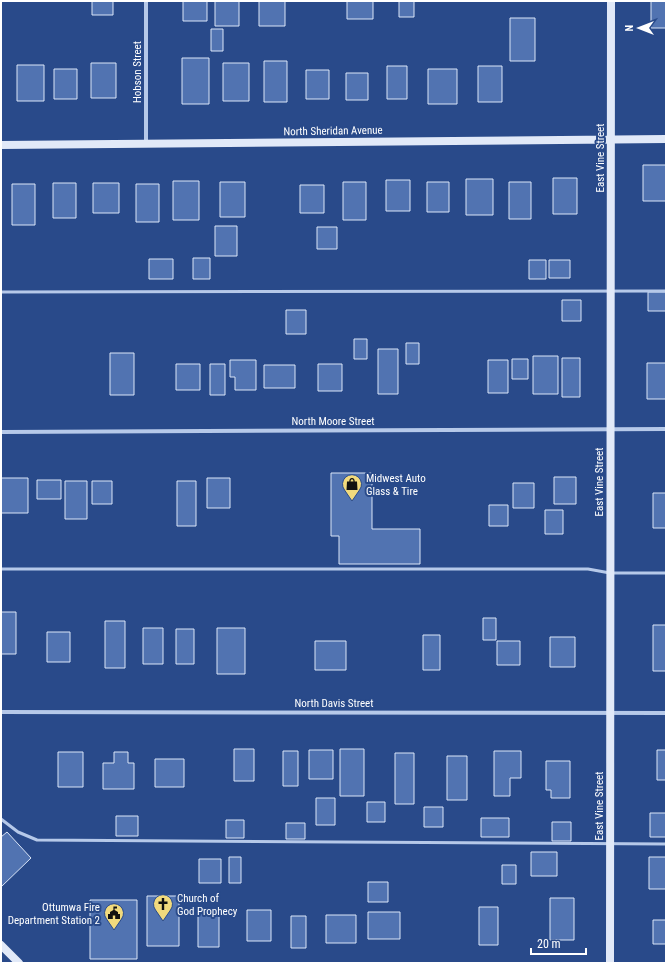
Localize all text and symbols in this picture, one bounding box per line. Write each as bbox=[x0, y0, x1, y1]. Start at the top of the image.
north arrow bbox=[619, 8, 659, 48]
text: N bbox=[623, 24, 636, 31]
street label: Hobson Street bbox=[131, 41, 144, 103]
street label: East Vine Street bbox=[594, 123, 607, 193]
street label: North Sheridan Avenue bbox=[283, 124, 383, 138]
street label: North Moore Street bbox=[291, 415, 375, 428]
street label: East Vine Street bbox=[593, 447, 606, 517]
place label: Midwest Auto Glass & Tire bbox=[366, 472, 426, 498]
shop icon: Midwest Auto Glass & Tire bbox=[341, 473, 363, 501]
street label: North Davis Street bbox=[294, 697, 374, 710]
street label: East Vine Street bbox=[593, 771, 606, 841]
place label: Church of God Prophecy bbox=[177, 892, 238, 918]
church icon: Church of God Prophecy bbox=[152, 893, 174, 921]
place label: Ottumwa Fire Department Station 2 bbox=[8, 901, 100, 927]
public building icon: Ottumwa Fire Department Station 2 bbox=[103, 902, 125, 930]
scale bar bbox=[531, 930, 586, 956]
text: 20 m bbox=[537, 937, 561, 951]

